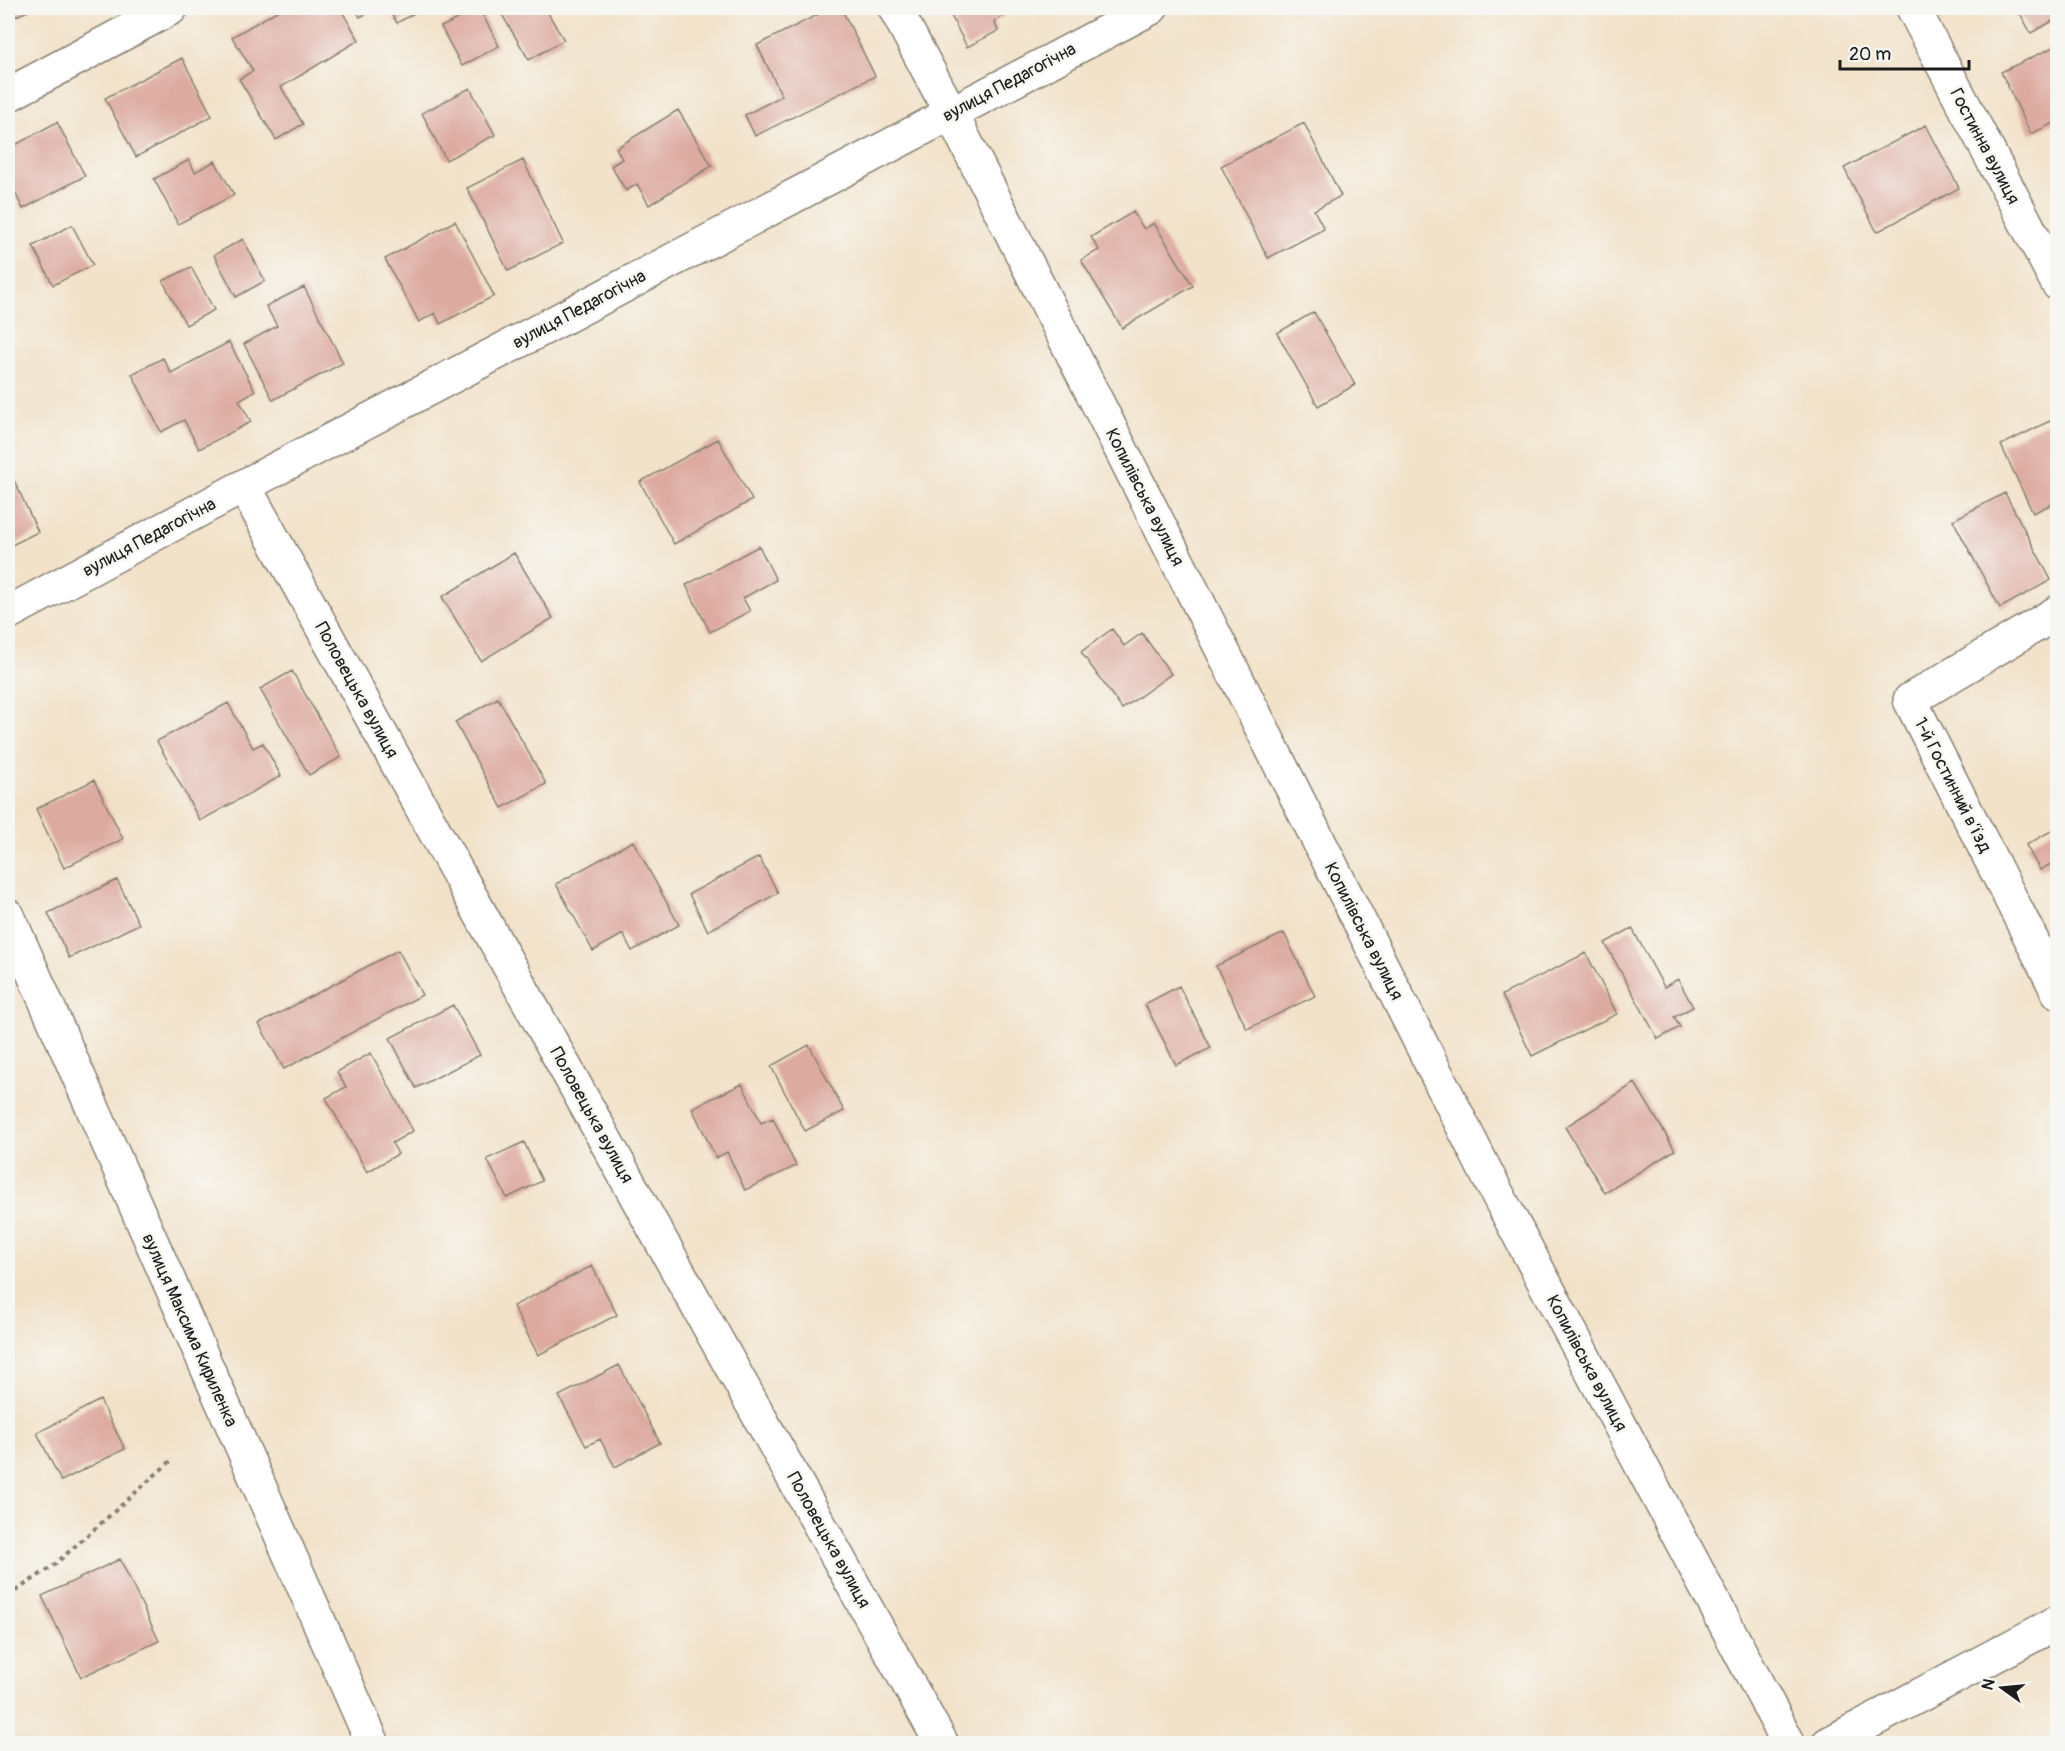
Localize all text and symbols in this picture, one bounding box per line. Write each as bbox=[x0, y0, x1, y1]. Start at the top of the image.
scale bar bbox=[1840, 33, 1969, 71]
street label: вулиця Педагогічна bbox=[938, 38, 1080, 127]
text: 20 m bbox=[1849, 43, 1891, 66]
street label: Гостинна вулиця bbox=[1944, 84, 2025, 208]
street label: вулиця Педагогічна bbox=[508, 265, 650, 354]
street label: Копилівська вулиця bbox=[1100, 425, 1189, 570]
street label: вулиця Педагогічна bbox=[78, 493, 220, 582]
street label: Половецька вулиця bbox=[310, 618, 404, 762]
street label: 1-й Гостинний вʼїзд bbox=[1909, 714, 1997, 857]
street label: Копилівська вулиця bbox=[1319, 859, 1408, 1004]
street label: Половецька вулиця bbox=[545, 1043, 639, 1187]
street label: вулиця Максима Кириленка bbox=[136, 1230, 243, 1431]
street label: Копилівська вулиця bbox=[1541, 1291, 1632, 1436]
street label: Половецька вулиця bbox=[782, 1468, 876, 1612]
north arrow bbox=[1972, 1658, 2032, 1718]
text: N bbox=[1977, 1676, 2000, 1692]

